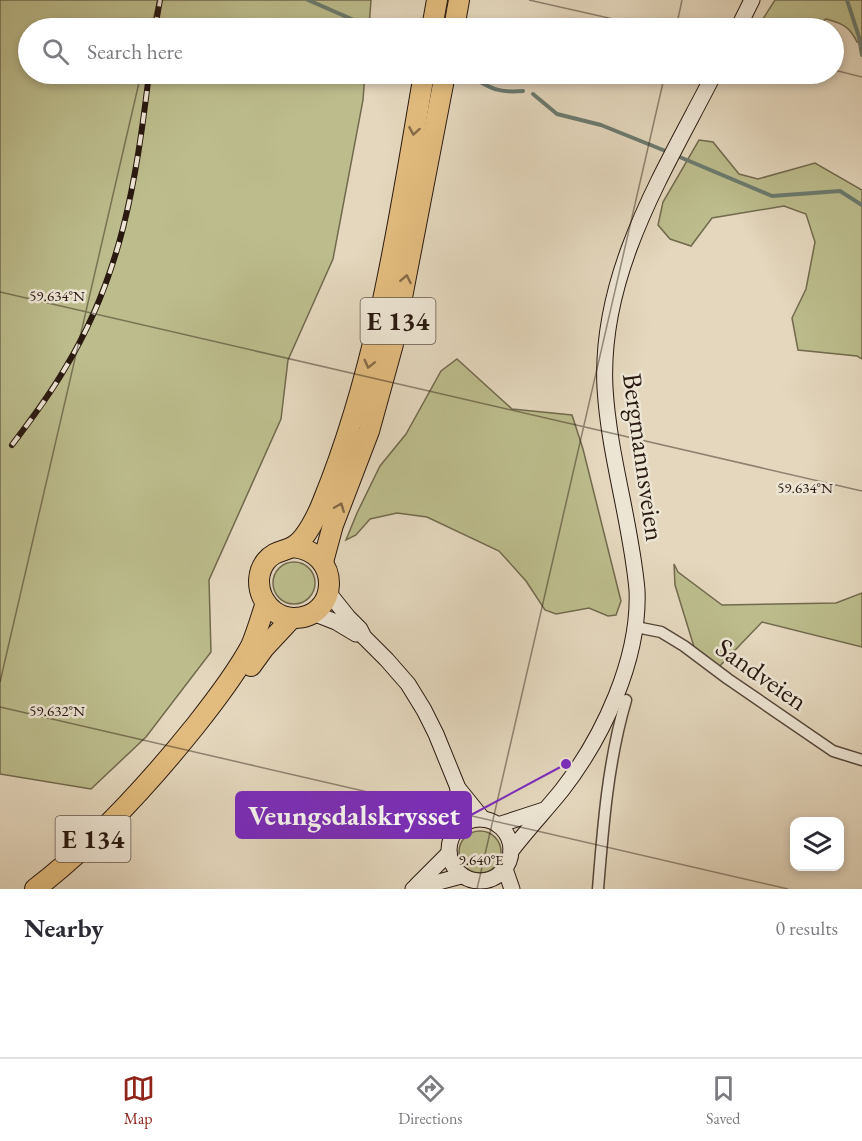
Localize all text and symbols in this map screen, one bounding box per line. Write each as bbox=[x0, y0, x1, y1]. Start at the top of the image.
search box bbox=[18, 18, 844, 84]
icon: search bbox=[39, 35, 72, 68]
text: Search here bbox=[87, 37, 182, 66]
one-way arrow bbox=[408, 126, 421, 136]
one-way arrow bbox=[399, 275, 412, 285]
text: 59.634°N bbox=[29, 286, 85, 305]
road number: E 134 bbox=[360, 298, 436, 344]
one-way arrow bbox=[364, 359, 377, 369]
street label: Bergmannsveien bbox=[615, 371, 673, 543]
text: 59.634°N bbox=[777, 478, 833, 497]
one-way arrow bbox=[333, 502, 345, 513]
street label: Sandveien bbox=[709, 630, 815, 718]
text: 59.632°N bbox=[29, 701, 85, 720]
callout: Veungsdalskrysset bbox=[236, 792, 471, 838]
text: Veungsdalskrysset bbox=[248, 797, 460, 833]
road number: E 134 bbox=[56, 816, 130, 862]
map controls bbox=[790, 817, 844, 871]
button: layers bbox=[790, 817, 844, 871]
text: 9.640°E bbox=[458, 850, 504, 869]
text: Nearby bbox=[24, 911, 104, 945]
text: 0 results bbox=[775, 915, 838, 941]
tab: Map bbox=[122, 1072, 155, 1129]
tab: Directions bbox=[398, 1072, 463, 1129]
tab: Saved bbox=[706, 1072, 740, 1129]

